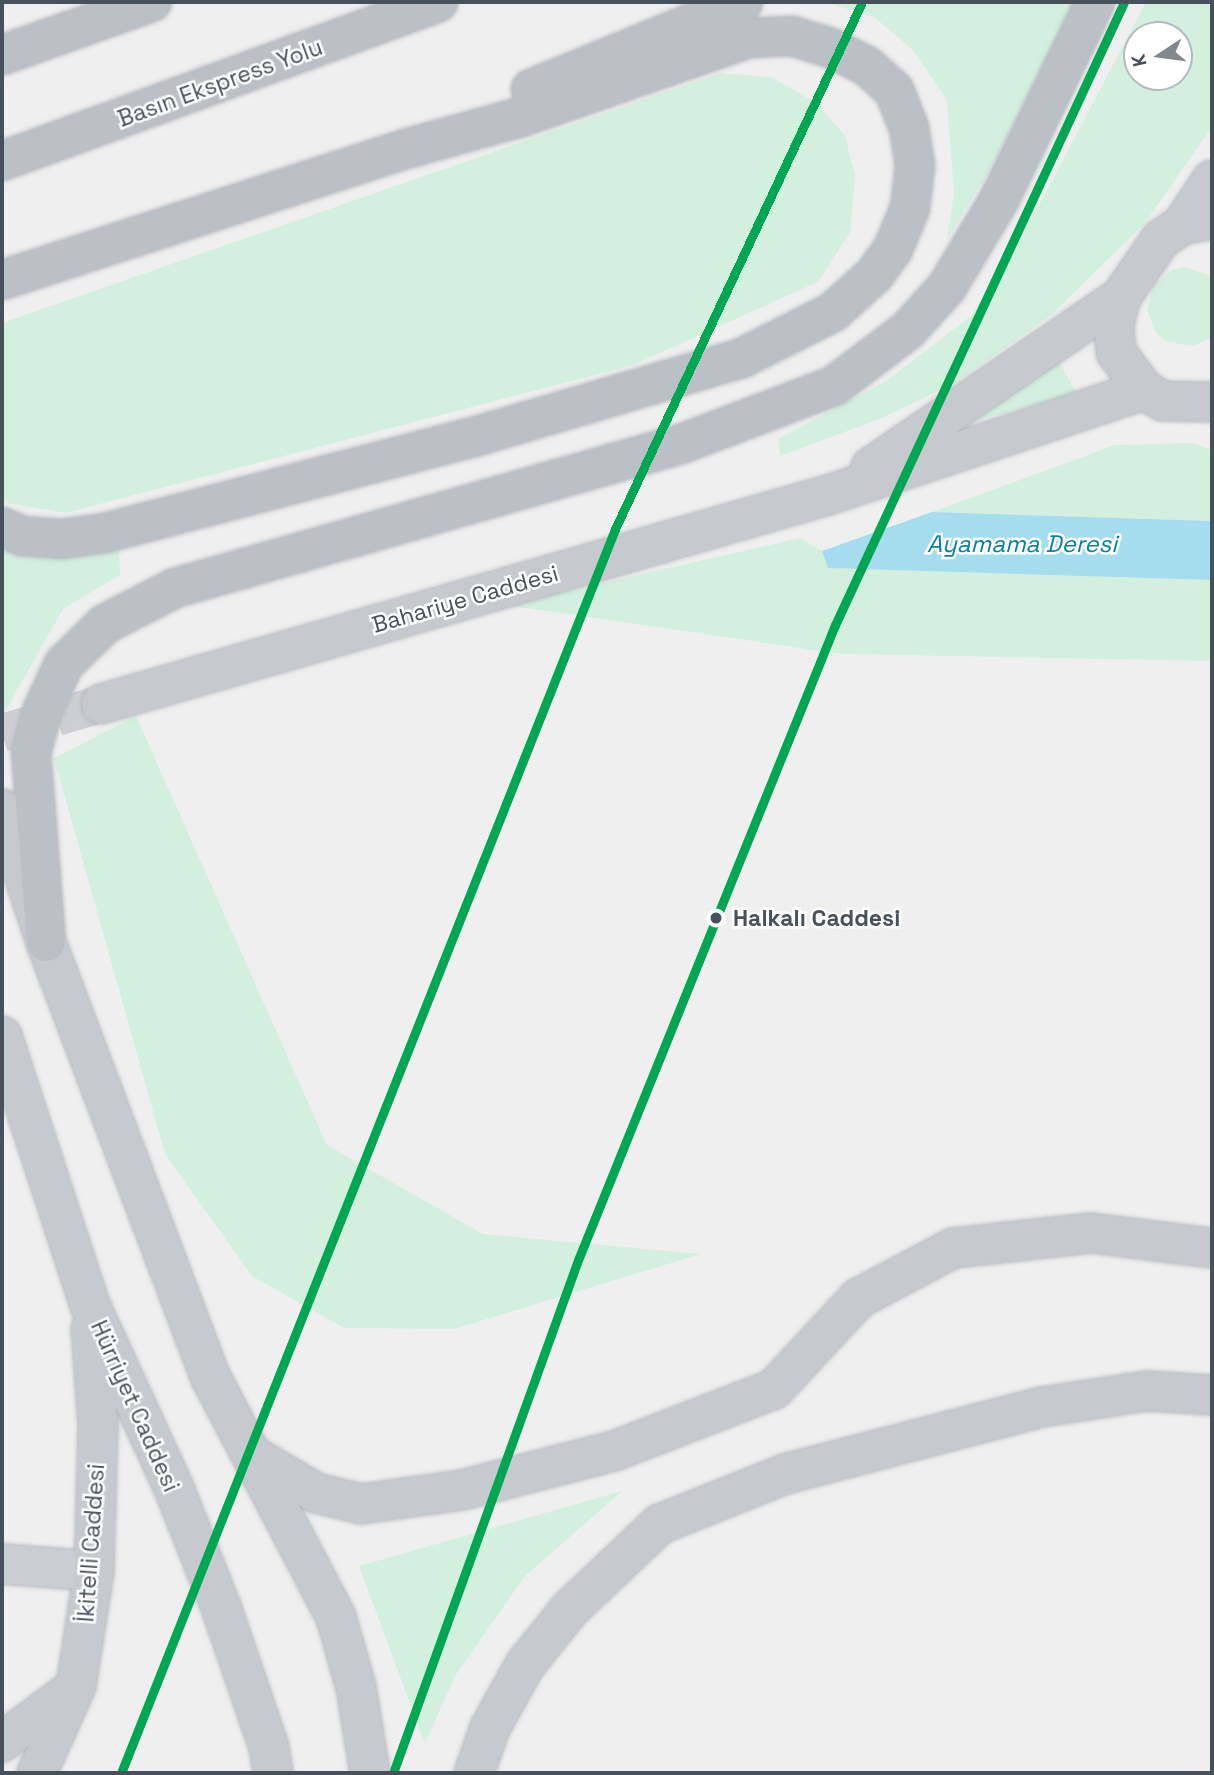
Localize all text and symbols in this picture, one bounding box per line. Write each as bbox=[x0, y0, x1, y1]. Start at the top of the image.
north arrow bbox=[1123, 21, 1193, 91]
street label: Basın Ekspress Yolu bbox=[114, 33, 326, 133]
text: K bbox=[1125, 52, 1153, 69]
water label: Ayamama Deresi bbox=[927, 530, 1117, 558]
street label: Bahariye Caddesi bbox=[369, 559, 561, 639]
place label: Halkalı Caddesi bbox=[733, 904, 900, 932]
marker: Halkalı Caddesi bbox=[705, 907, 727, 929]
street label: Hürriyet Caddesi bbox=[85, 1316, 185, 1496]
street label: İkitelli Caddesi bbox=[72, 1463, 110, 1623]

